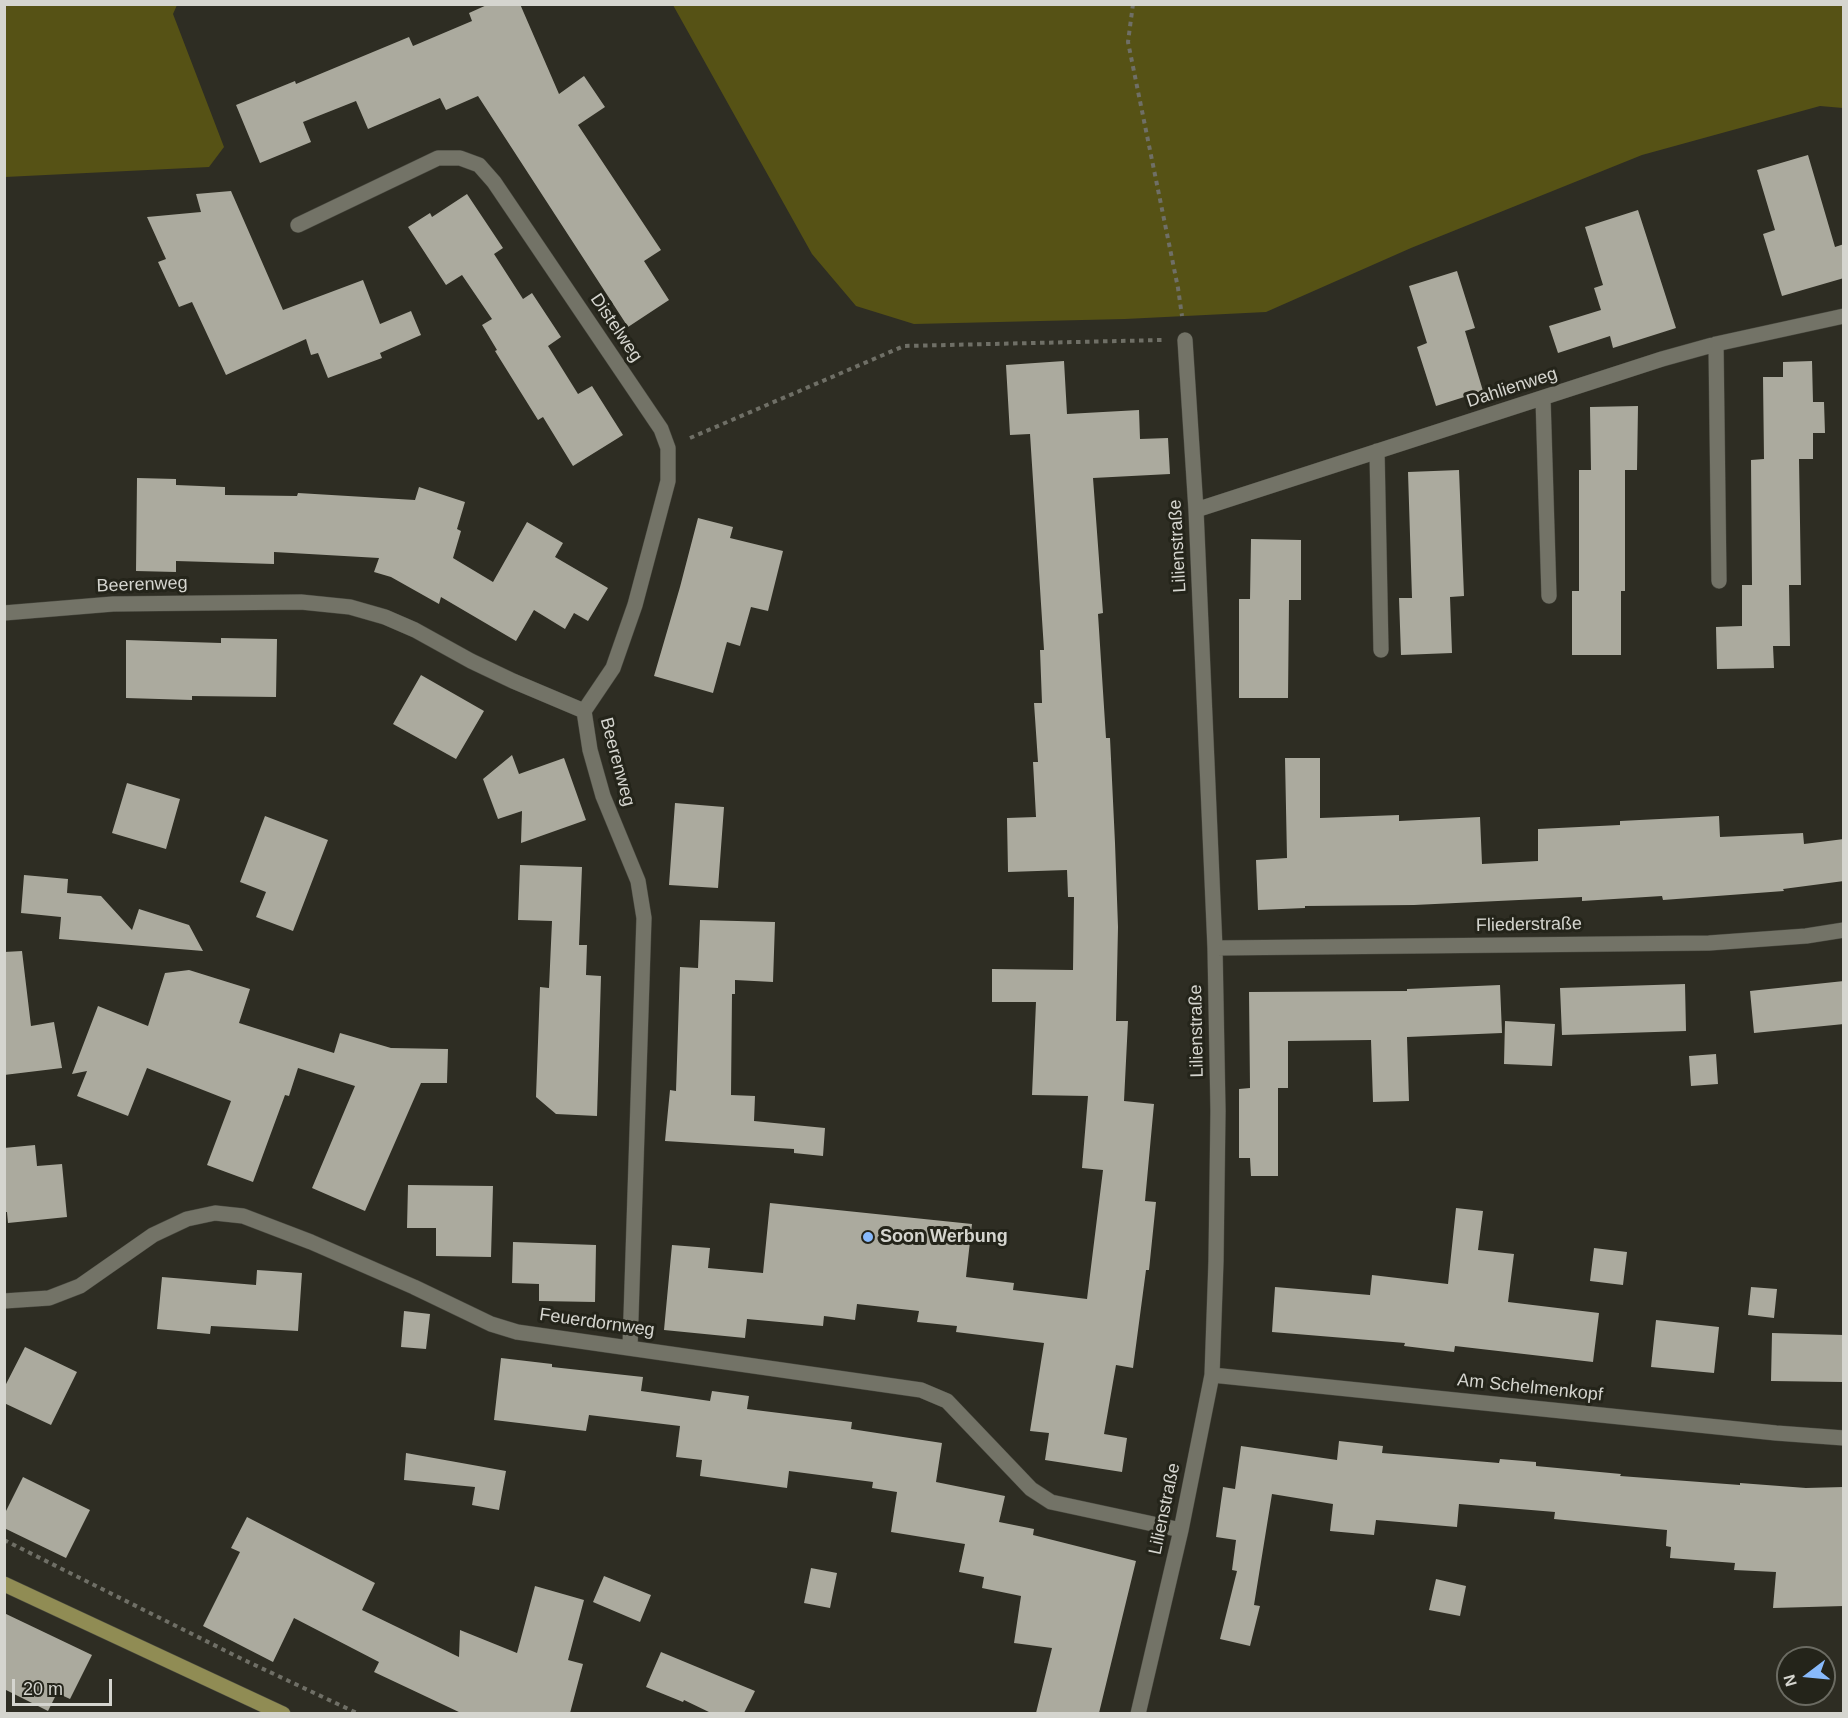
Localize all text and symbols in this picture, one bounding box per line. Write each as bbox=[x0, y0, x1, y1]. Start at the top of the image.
street label: Distelweg bbox=[585, 290, 647, 366]
street label: Dahlienweg bbox=[1464, 363, 1560, 413]
street label: Lilienstraße bbox=[1165, 499, 1191, 593]
street label: Beerenweg bbox=[96, 573, 188, 597]
street label: Beerenweg bbox=[595, 715, 639, 809]
street label: Fliederstraße bbox=[1476, 913, 1582, 937]
street label: Lilienstraße bbox=[1185, 984, 1209, 1078]
place label: Soon Werbung bbox=[880, 1226, 1008, 1248]
marker: Soon Werbung bbox=[861, 1230, 875, 1244]
street label: Feuerdornweg bbox=[538, 1304, 656, 1342]
street label: Am Schelmenkopf bbox=[1456, 1370, 1604, 1406]
street label: Lilienstraße bbox=[1145, 1461, 1185, 1557]
north arrow bbox=[1776, 1646, 1836, 1706]
scale bar bbox=[15, 1667, 116, 1705]
text: N bbox=[1780, 1673, 1800, 1688]
text: 20 m bbox=[23, 1679, 63, 1699]

